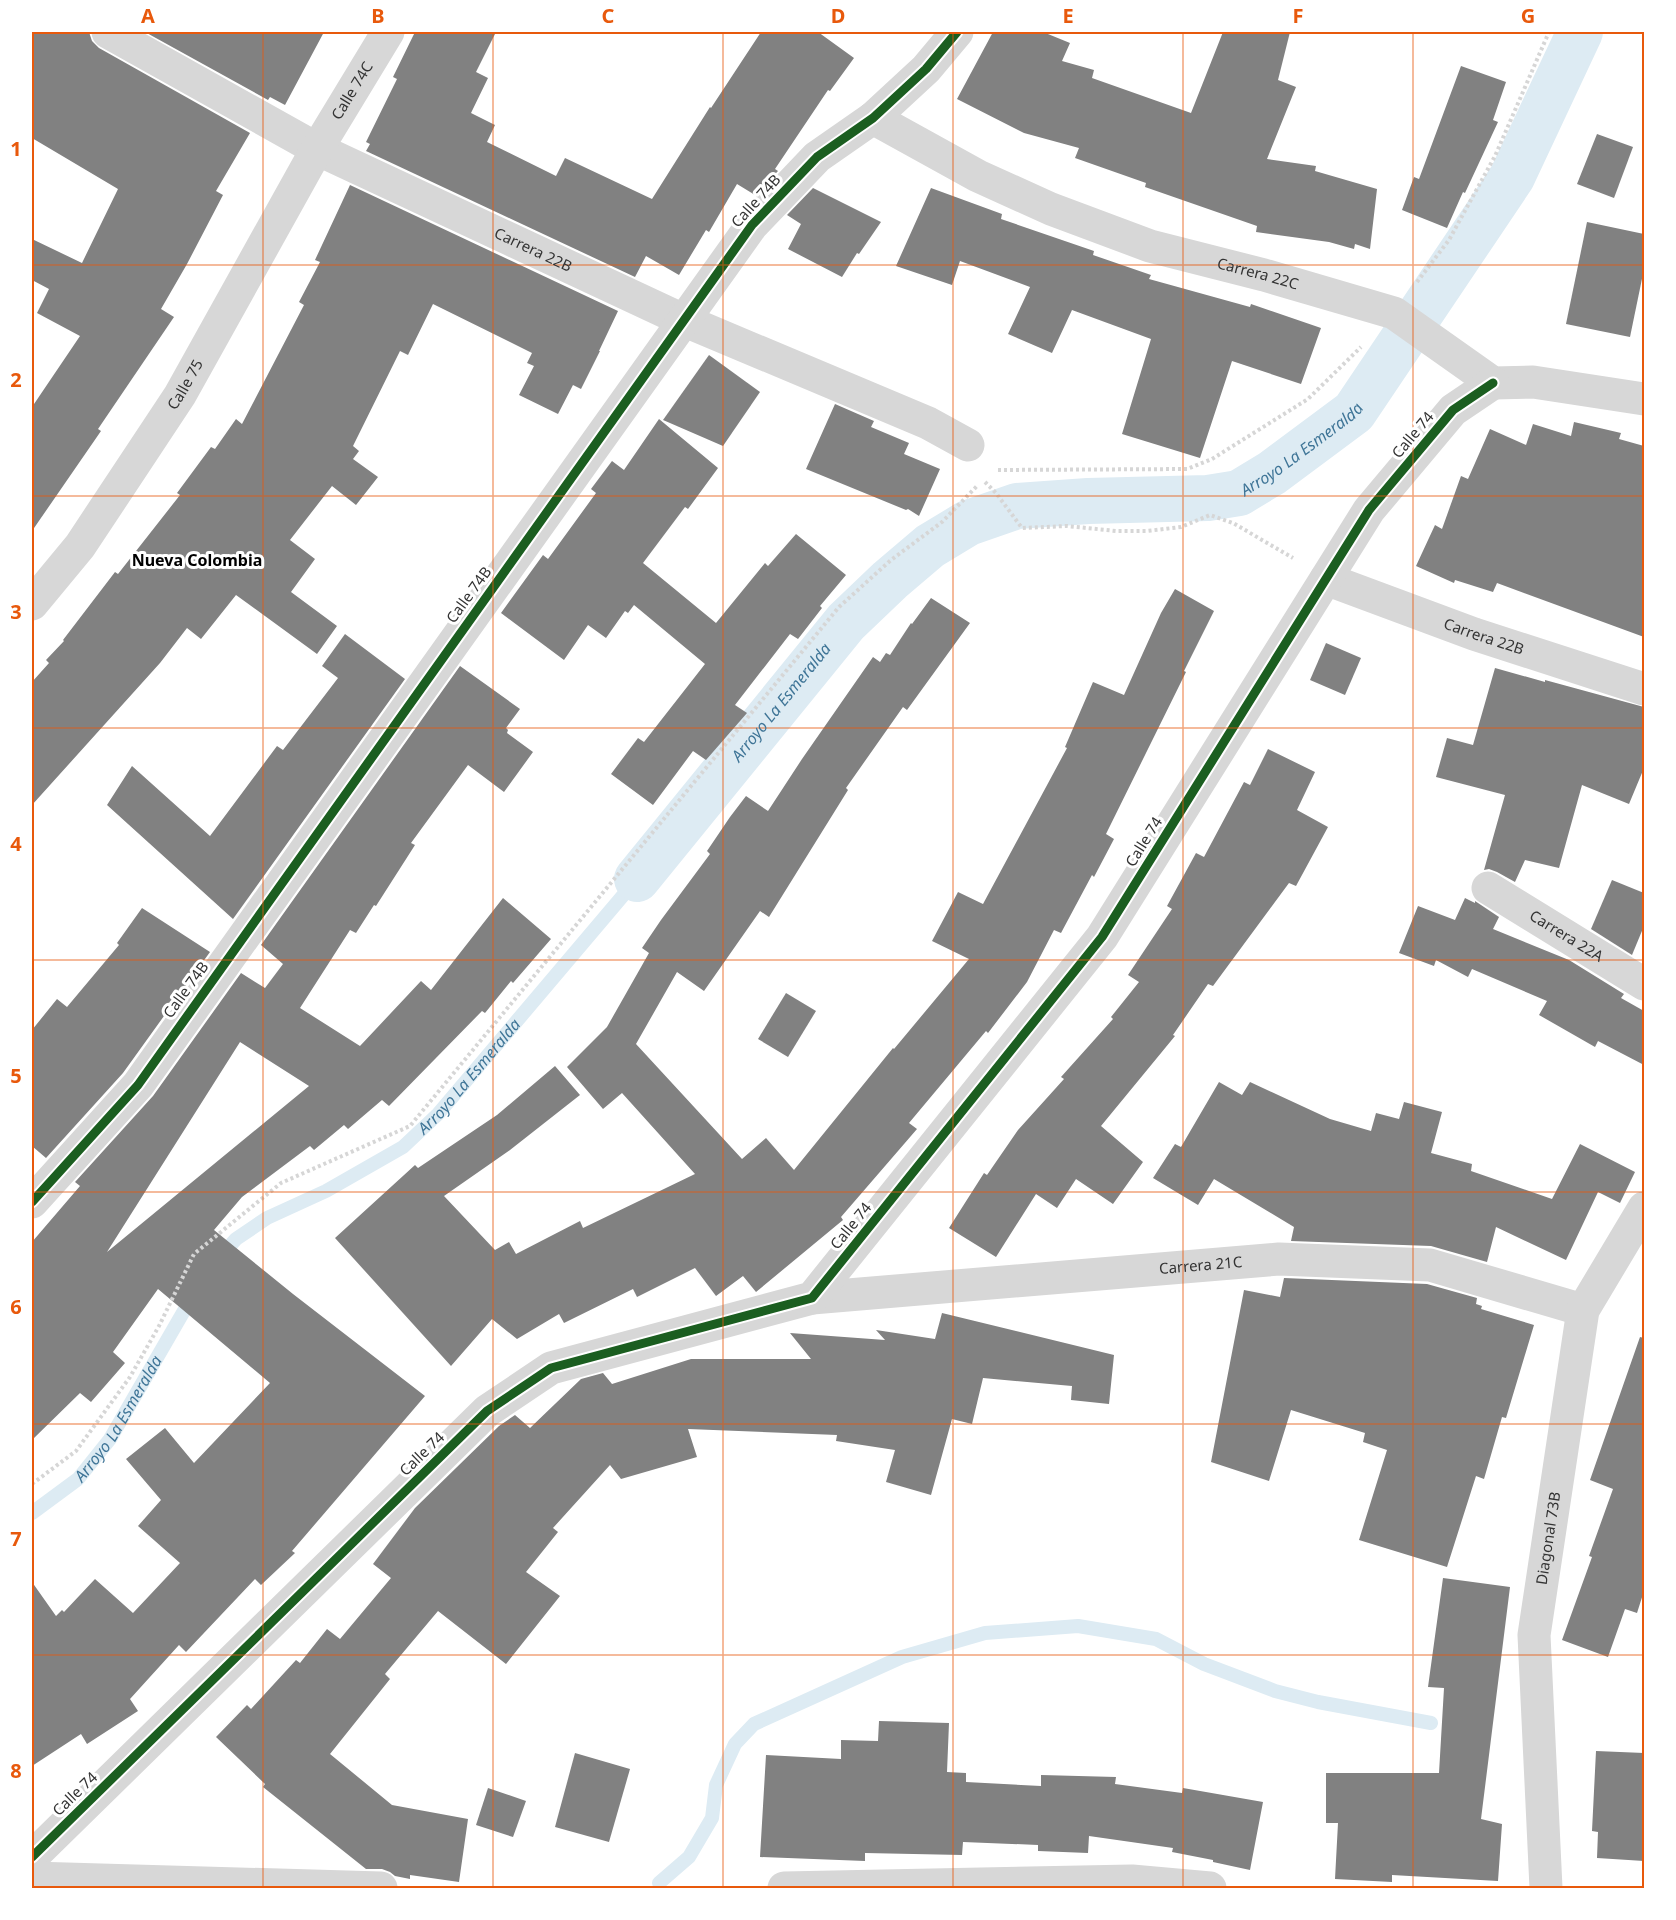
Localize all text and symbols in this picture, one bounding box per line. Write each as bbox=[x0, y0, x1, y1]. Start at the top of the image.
text: A bbox=[141, 2, 155, 29]
text: B bbox=[371, 2, 385, 29]
text: C bbox=[602, 2, 615, 29]
text: D bbox=[831, 2, 845, 29]
text: E bbox=[1062, 2, 1074, 29]
text: F bbox=[1293, 2, 1303, 29]
text: G bbox=[1521, 2, 1535, 29]
street label: Calle 74C bbox=[326, 57, 377, 123]
text: 1 bbox=[10, 135, 22, 162]
street label: Calle 74B bbox=[726, 170, 784, 231]
street label: Carrera 22B bbox=[491, 222, 576, 276]
street label: Carrera 22C bbox=[1215, 252, 1301, 294]
street label: Calle 75 bbox=[162, 355, 207, 413]
text: 2 bbox=[10, 366, 22, 393]
water label: Arroyo La Esmeralda bbox=[1235, 398, 1368, 501]
street label: Calle 74 bbox=[1387, 406, 1438, 462]
district label: Nueva Colombia bbox=[132, 549, 262, 571]
street label: Calle 74B bbox=[441, 562, 495, 627]
text: 3 bbox=[10, 598, 22, 625]
street label: Carrera 22B bbox=[1441, 613, 1527, 659]
water label: Arroyo La Esmeralda bbox=[725, 638, 836, 767]
street label: Calle 74 bbox=[1120, 812, 1166, 870]
text: 4 bbox=[10, 830, 22, 857]
street label: Carrera 22A bbox=[1526, 905, 1608, 966]
street label: Calle 74B bbox=[158, 957, 212, 1022]
water label: Arroyo La Esmeralda bbox=[412, 1014, 525, 1139]
text: 5 bbox=[10, 1062, 22, 1089]
street label: Calle 74 bbox=[825, 1197, 876, 1253]
street label: Carrera 21C bbox=[1158, 1251, 1243, 1278]
text: 6 bbox=[10, 1293, 22, 1320]
water label: Arroyo La Esmeralda bbox=[68, 1351, 167, 1487]
street label: Calle 74 bbox=[395, 1427, 448, 1480]
street label: Diagonal 73B bbox=[1531, 1490, 1564, 1586]
text: 7 bbox=[10, 1525, 22, 1552]
text: 8 bbox=[10, 1757, 22, 1784]
street label: Calle 74 bbox=[48, 1767, 101, 1820]

